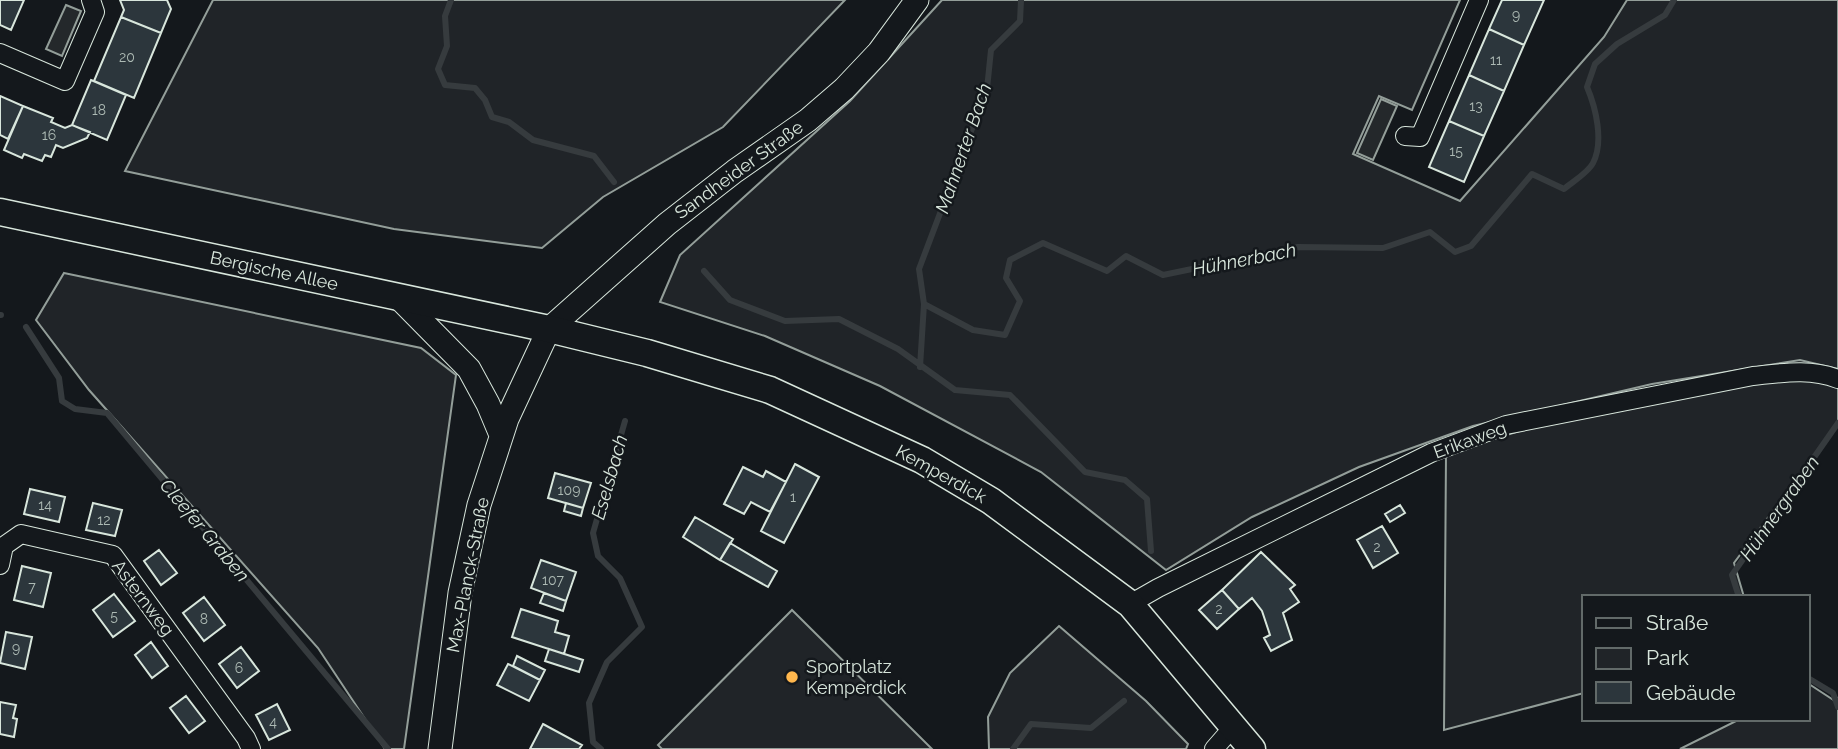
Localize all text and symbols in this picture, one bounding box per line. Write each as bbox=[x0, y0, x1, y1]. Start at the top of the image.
house number: 9 bbox=[1512, 7, 1520, 23]
house number: 20 bbox=[119, 49, 135, 65]
house number: 11 bbox=[1490, 52, 1502, 68]
water label: Mahnerter Bach bbox=[930, 80, 996, 216]
house number: 13 bbox=[1469, 98, 1483, 114]
house number: 18 bbox=[92, 102, 106, 118]
street label: Sandheider Straße bbox=[671, 116, 807, 223]
house number: 16 bbox=[42, 127, 56, 143]
house number: 15 bbox=[1449, 143, 1463, 159]
water label: Hühnerbach bbox=[1190, 238, 1298, 280]
street label: Bergische Allee bbox=[208, 247, 340, 294]
street label: Erikaweg bbox=[1430, 417, 1509, 462]
water label: Eselsbach bbox=[586, 432, 632, 522]
street label: Kemperdick bbox=[892, 440, 991, 507]
water label: Hühnergraben bbox=[1735, 451, 1823, 565]
water label: Cleefer Graben bbox=[156, 474, 254, 586]
house number: 109 bbox=[558, 482, 580, 498]
house number: 1 bbox=[790, 489, 796, 505]
street label: Max-Planck-Straße bbox=[442, 495, 493, 654]
house number: 14 bbox=[38, 497, 52, 513]
house number: 12 bbox=[97, 512, 111, 528]
house number: 2 bbox=[1373, 539, 1381, 555]
street label: Asternweg bbox=[108, 556, 179, 640]
house number: 107 bbox=[542, 572, 564, 588]
house number: 7 bbox=[28, 579, 36, 595]
legend bbox=[1582, 595, 1810, 721]
house number: 2 bbox=[1215, 601, 1223, 617]
house number: 5 bbox=[110, 608, 118, 624]
text: Straße bbox=[1646, 610, 1708, 635]
house number: 8 bbox=[200, 611, 208, 627]
house number: 9 bbox=[12, 640, 20, 656]
text: Park bbox=[1646, 645, 1689, 670]
place label: Sportplatz Kemperdick bbox=[806, 656, 907, 698]
house number: 6 bbox=[235, 660, 243, 676]
marker: Sportplatz Kemperdick bbox=[784, 669, 800, 685]
text: Gebäude bbox=[1646, 680, 1736, 705]
house number: 4 bbox=[269, 714, 277, 730]

